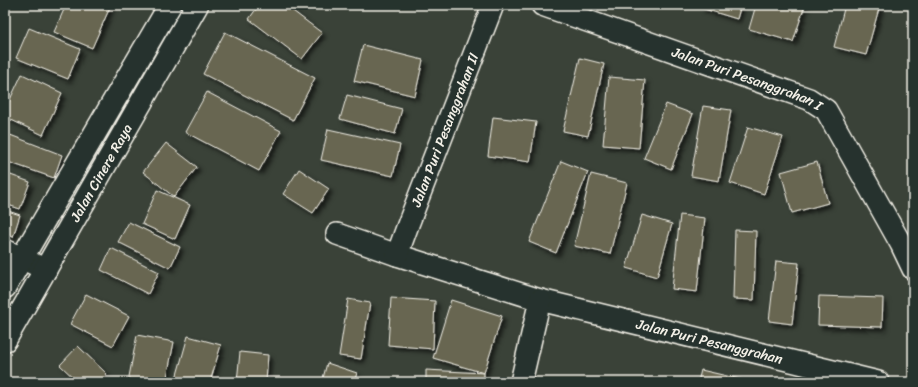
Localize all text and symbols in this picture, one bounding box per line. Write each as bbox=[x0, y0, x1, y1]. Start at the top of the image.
street label: Jalan Puri Pesanggrahan I bbox=[667, 39, 829, 119]
street label: Jalan Puri Pesanggrahan II bbox=[404, 49, 487, 212]
street label: Jalan Cinere Raya bbox=[63, 119, 140, 227]
street label: Jalan Puri Pesanggrahan bbox=[633, 312, 786, 372]

